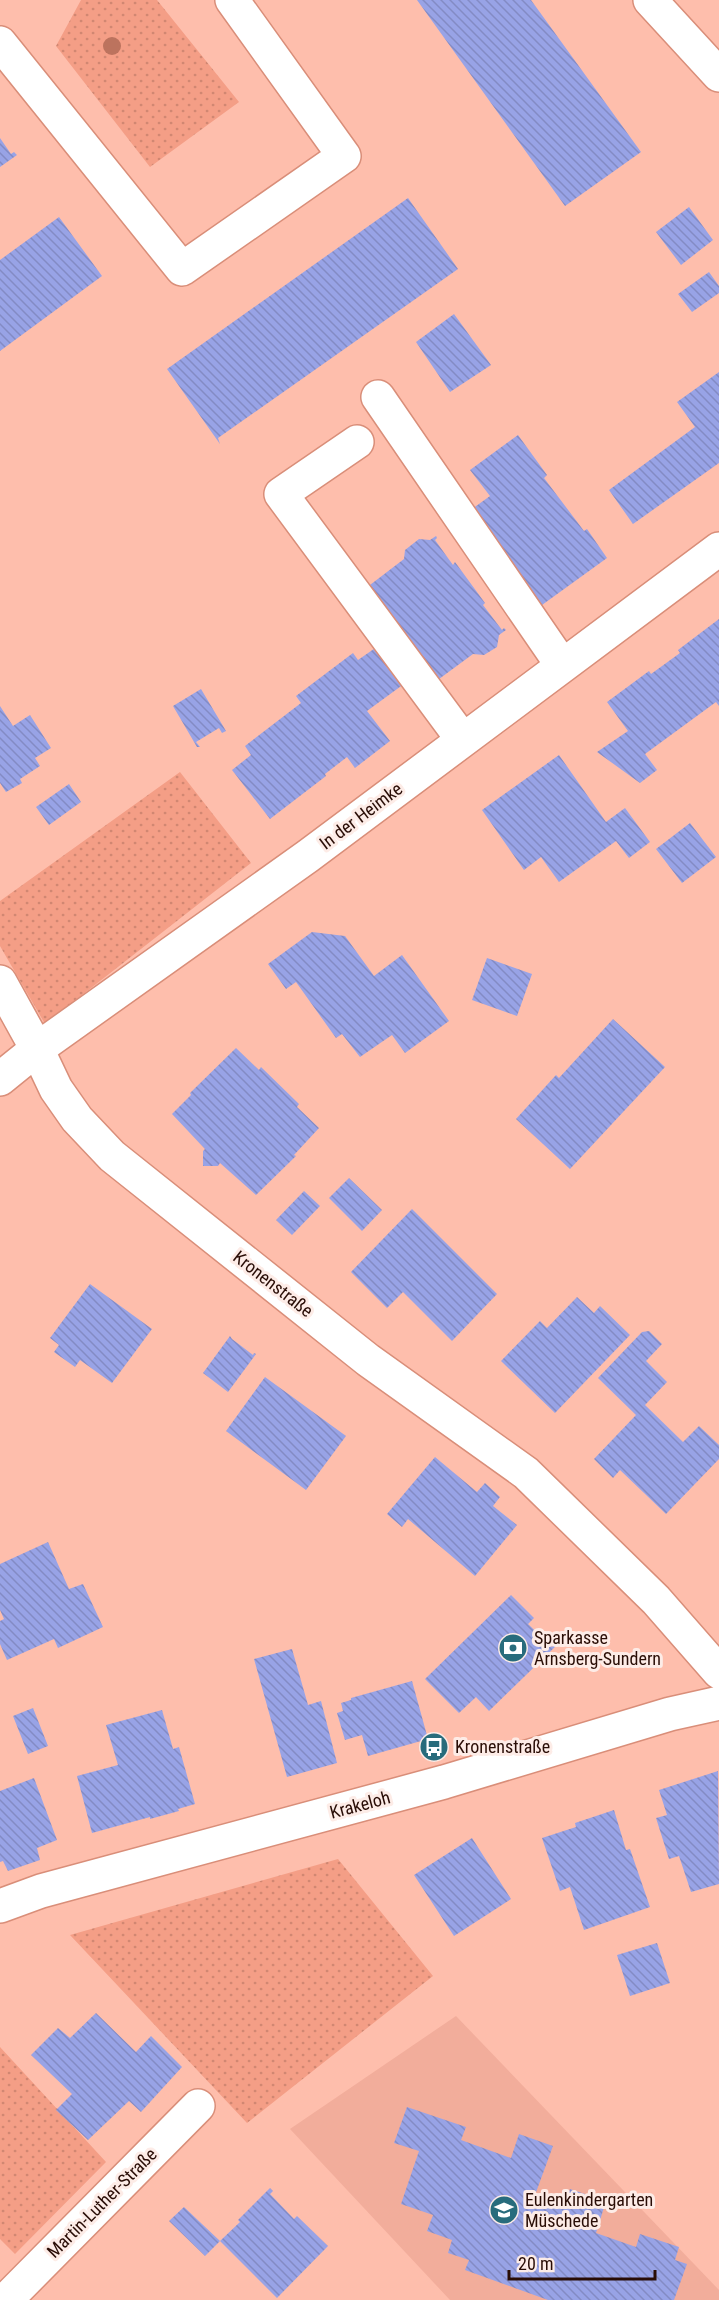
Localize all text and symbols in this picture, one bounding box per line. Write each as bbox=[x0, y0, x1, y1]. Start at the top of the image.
street label: In der Heimke bbox=[315, 778, 406, 853]
street label: Kronenstraße bbox=[229, 1246, 317, 1321]
place label: Sparkasse Arnsberg-Sundern bbox=[534, 1627, 661, 1669]
bank icon: Sparkasse Arnsberg-Sundern bbox=[497, 1632, 529, 1664]
bus stop icon: Kronenstraße bbox=[418, 1731, 450, 1763]
place label: Kronenstraße bbox=[455, 1736, 550, 1757]
street label: Krakeloh bbox=[327, 1786, 392, 1823]
street label: Martin-Luther-Straße bbox=[42, 2143, 161, 2262]
place label: Eulenkindergarten Müschede bbox=[525, 2189, 653, 2231]
school or university icon: Eulenkindergarten Müschede bbox=[488, 2194, 520, 2226]
scale bar bbox=[509, 2243, 654, 2281]
text: 20 m bbox=[518, 2253, 553, 2274]

